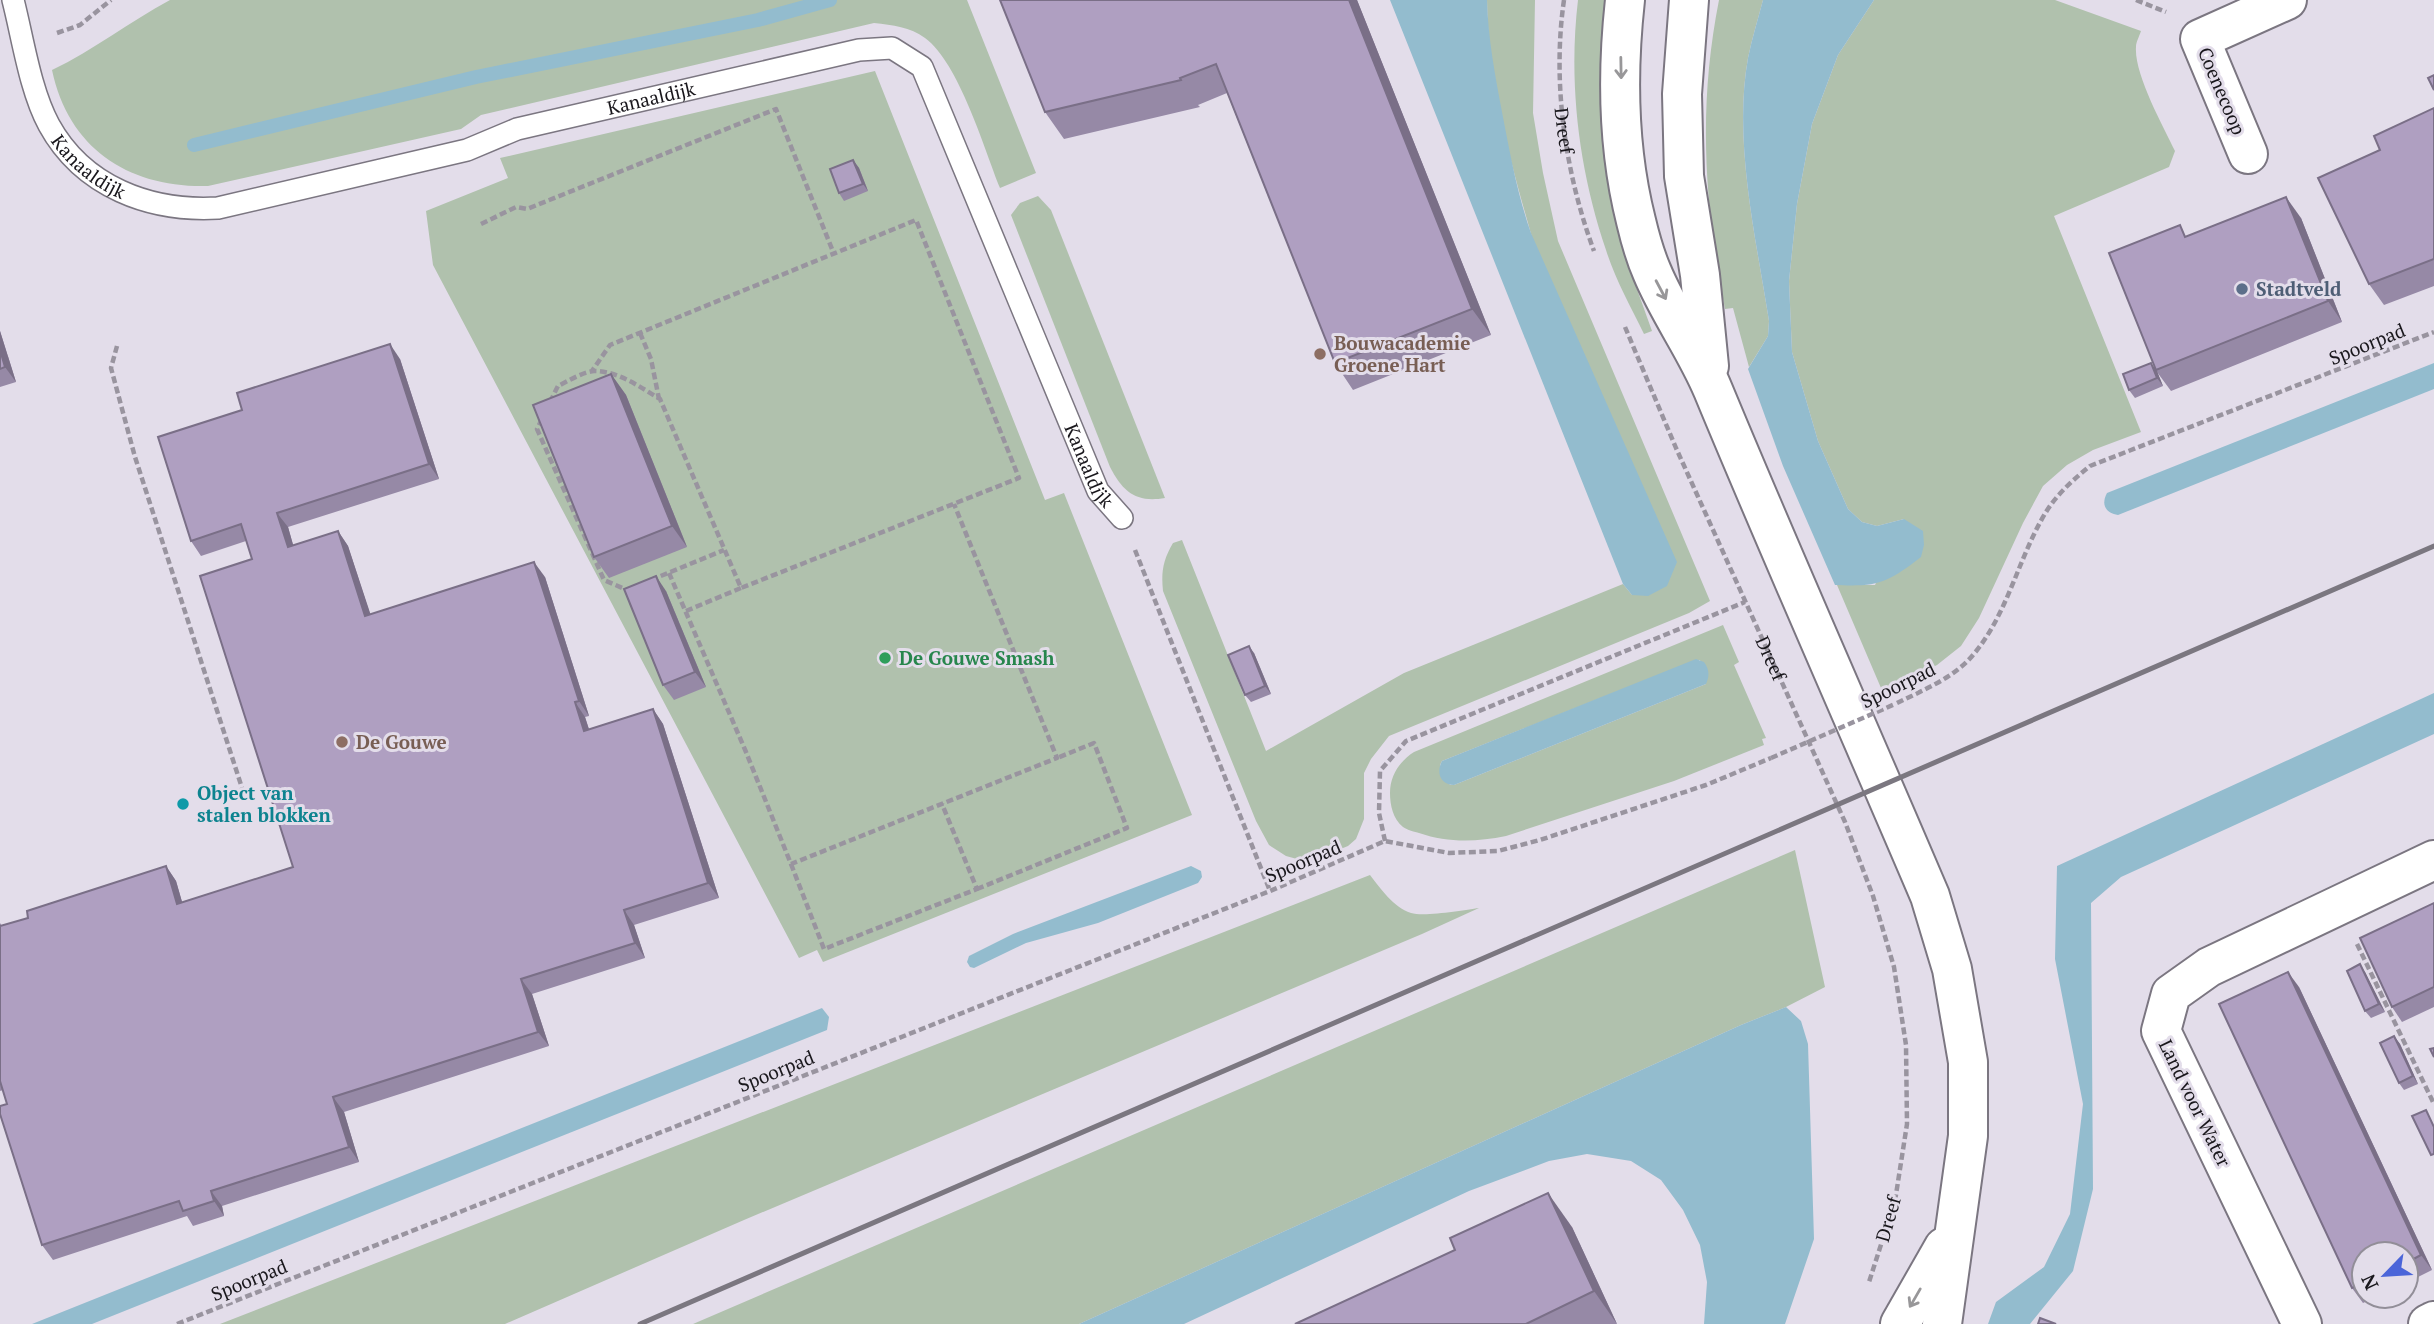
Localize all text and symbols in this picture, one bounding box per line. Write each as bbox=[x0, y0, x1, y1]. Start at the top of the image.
street label: Coenecoop bbox=[2193, 43, 2252, 138]
one-way arrow bbox=[1614, 56, 1628, 79]
street label: Kanaaldijk bbox=[605, 75, 698, 120]
street label: Dreef bbox=[1550, 106, 1581, 157]
street label: Kanaaldijk bbox=[46, 129, 130, 204]
place label: Stadtveld bbox=[2256, 276, 2342, 301]
one-way arrow bbox=[1655, 279, 1668, 300]
marker: Stadtveld bbox=[2234, 281, 2250, 297]
street label: Spoorpad bbox=[2325, 317, 2409, 370]
place label: Bouwacademie Groene Hart bbox=[1334, 330, 1470, 377]
marker: Bouwacademie Groene Hart bbox=[1312, 346, 1328, 362]
street label: Kanaaldijk bbox=[1059, 420, 1120, 512]
street label: Dreef bbox=[1751, 632, 1793, 686]
place label: De Gouwe Smash bbox=[899, 645, 1054, 670]
marker: De Gouwe Smash bbox=[877, 650, 893, 666]
street label: Spoorpad bbox=[1856, 656, 1940, 713]
place label: De Gouwe bbox=[356, 729, 447, 754]
marker: De Gouwe bbox=[334, 734, 350, 750]
place label: Object van stalen blokken bbox=[197, 780, 331, 827]
marker: Object van stalen blokken bbox=[175, 796, 191, 812]
street label: Spoorpad bbox=[1261, 833, 1345, 888]
street label: Land voor Water bbox=[2154, 1035, 2237, 1171]
street label: Spoorpad bbox=[734, 1044, 818, 1097]
street label: Dreef bbox=[1869, 1192, 1906, 1245]
north arrow bbox=[2350, 1240, 2420, 1310]
street label: Spoorpad bbox=[207, 1253, 291, 1306]
text: N bbox=[2355, 1270, 2384, 1294]
one-way arrow bbox=[1908, 1288, 1922, 1308]

